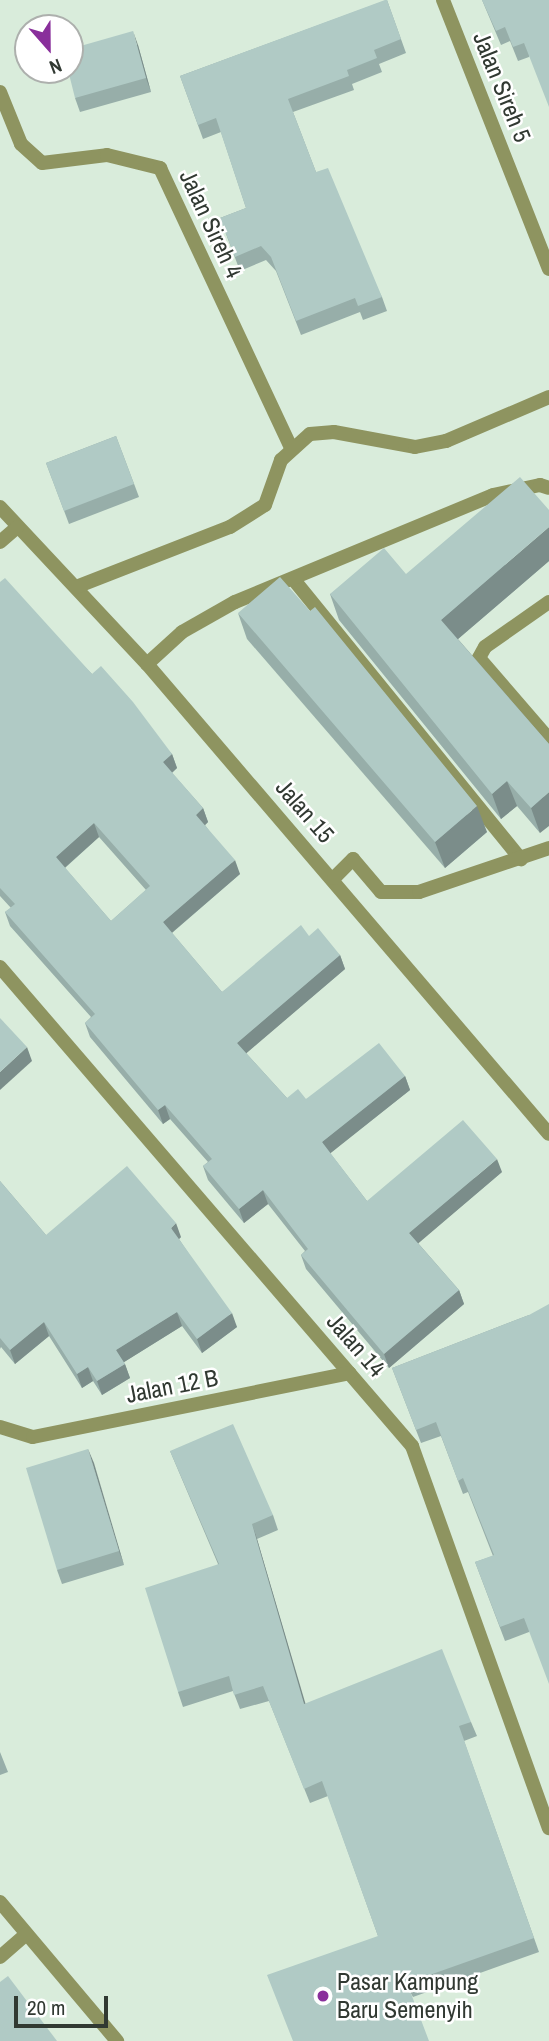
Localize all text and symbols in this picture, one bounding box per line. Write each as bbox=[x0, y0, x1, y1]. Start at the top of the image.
north arrow bbox=[14, 14, 84, 84]
street label: Jalan Sireh 5 bbox=[467, 28, 537, 146]
text: N bbox=[46, 53, 66, 81]
street label: Jalan Sireh 4 bbox=[173, 165, 249, 283]
street label: Jalan 15 bbox=[270, 773, 340, 849]
street label: Jalan 14 bbox=[321, 1307, 391, 1383]
street label: Jalan 12 B bbox=[124, 1363, 220, 1409]
place label: Pasar Kampung Baru Semenyih bbox=[337, 1968, 478, 2024]
scale bar bbox=[18, 1982, 112, 2026]
marker: Pasar Kampung Baru Semenyih bbox=[315, 1988, 331, 2004]
text: 20 m bbox=[27, 1993, 65, 2022]

